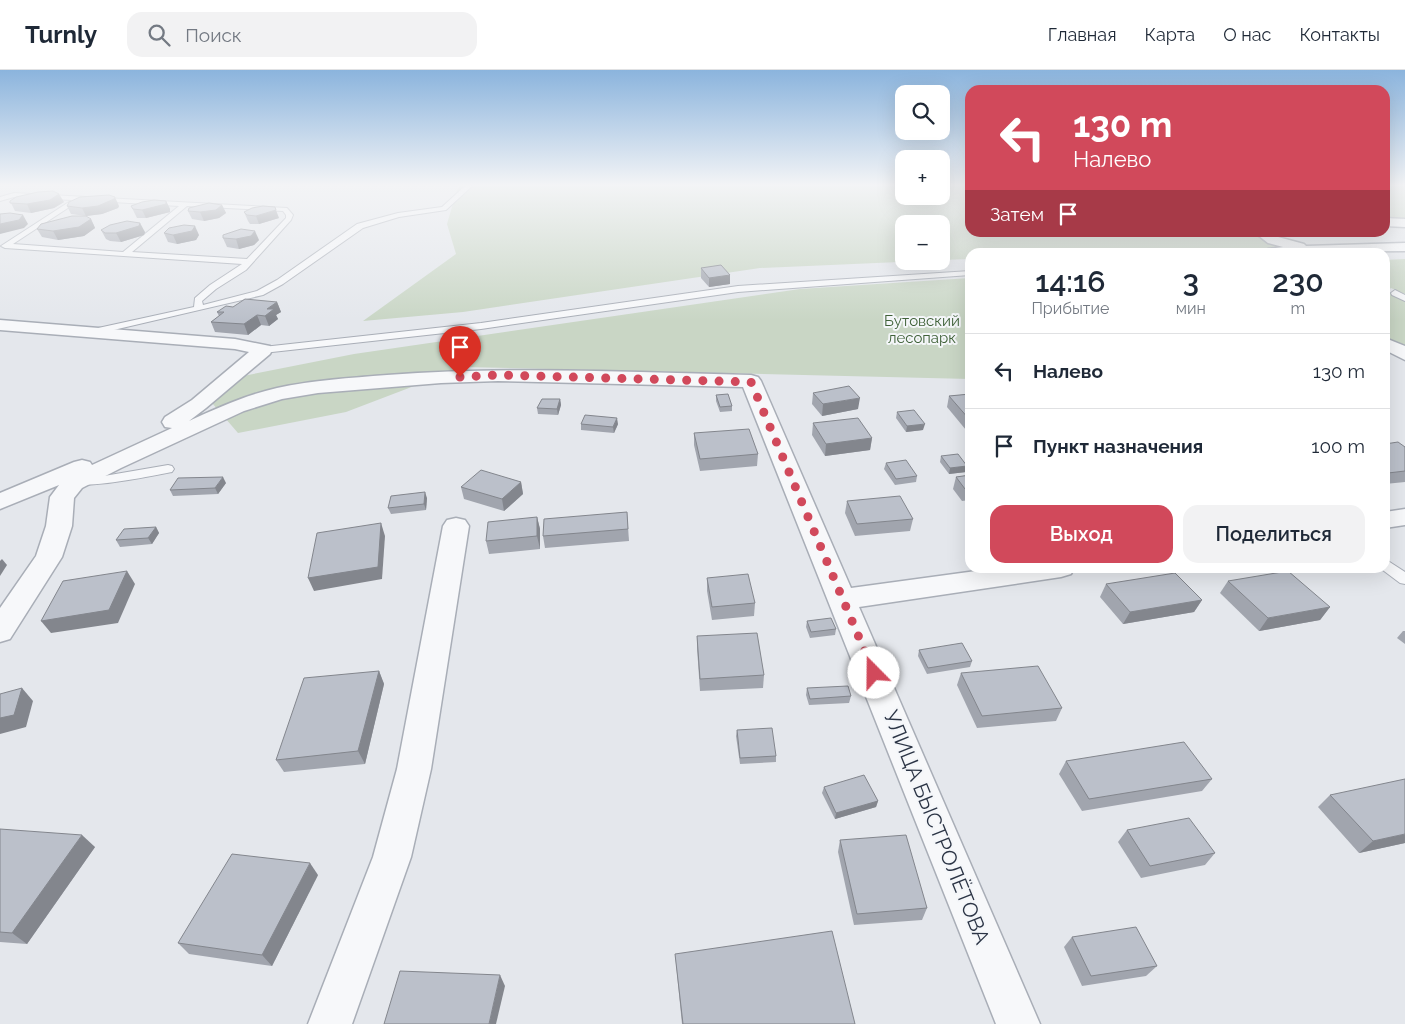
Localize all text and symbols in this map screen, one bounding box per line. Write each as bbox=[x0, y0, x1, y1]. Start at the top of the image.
search box bbox=[127, 12, 477, 57]
text: Turnly bbox=[25, 20, 97, 49]
icon: search bbox=[145, 21, 173, 49]
text: Поиск bbox=[185, 24, 242, 46]
text: Главная bbox=[1048, 24, 1116, 45]
text: Карта bbox=[1144, 24, 1195, 45]
text: О нас bbox=[1223, 24, 1271, 45]
text: Контакты bbox=[1299, 24, 1380, 45]
map controls bbox=[895, 85, 950, 270]
button: search bbox=[895, 85, 950, 140]
text: 130 m bbox=[1073, 104, 1172, 145]
icon: left bbox=[990, 105, 1055, 170]
text: Налево bbox=[1073, 146, 1151, 172]
button: + bbox=[895, 150, 950, 205]
icon: arrive bbox=[1054, 200, 1082, 228]
text: Затем bbox=[990, 203, 1044, 225]
button: − bbox=[895, 215, 950, 270]
text: 14:16 bbox=[1035, 264, 1105, 299]
text: 3 bbox=[1183, 264, 1199, 299]
text: 230 bbox=[1272, 264, 1324, 299]
text: Прибытие bbox=[1031, 299, 1109, 318]
text: мин bbox=[1176, 299, 1206, 318]
text: m bbox=[1291, 299, 1305, 318]
park label: Бутовский лесопарк bbox=[884, 312, 960, 347]
pin bbox=[439, 326, 481, 377]
icon: arrive bbox=[446, 333, 474, 361]
icon: left bbox=[990, 357, 1018, 385]
text: Налево bbox=[1033, 360, 1103, 382]
text: 130 m bbox=[1313, 360, 1365, 382]
icon: arrive bbox=[990, 432, 1018, 460]
text: Пункт назначения bbox=[1033, 435, 1203, 457]
text: 100 m bbox=[1311, 435, 1365, 457]
button: Выход bbox=[990, 505, 1173, 563]
button: Поделиться bbox=[1183, 505, 1365, 563]
position arrow bbox=[847, 646, 899, 698]
street label: УЛИЦА БЫСТРОЛЁТОВА bbox=[879, 706, 995, 948]

